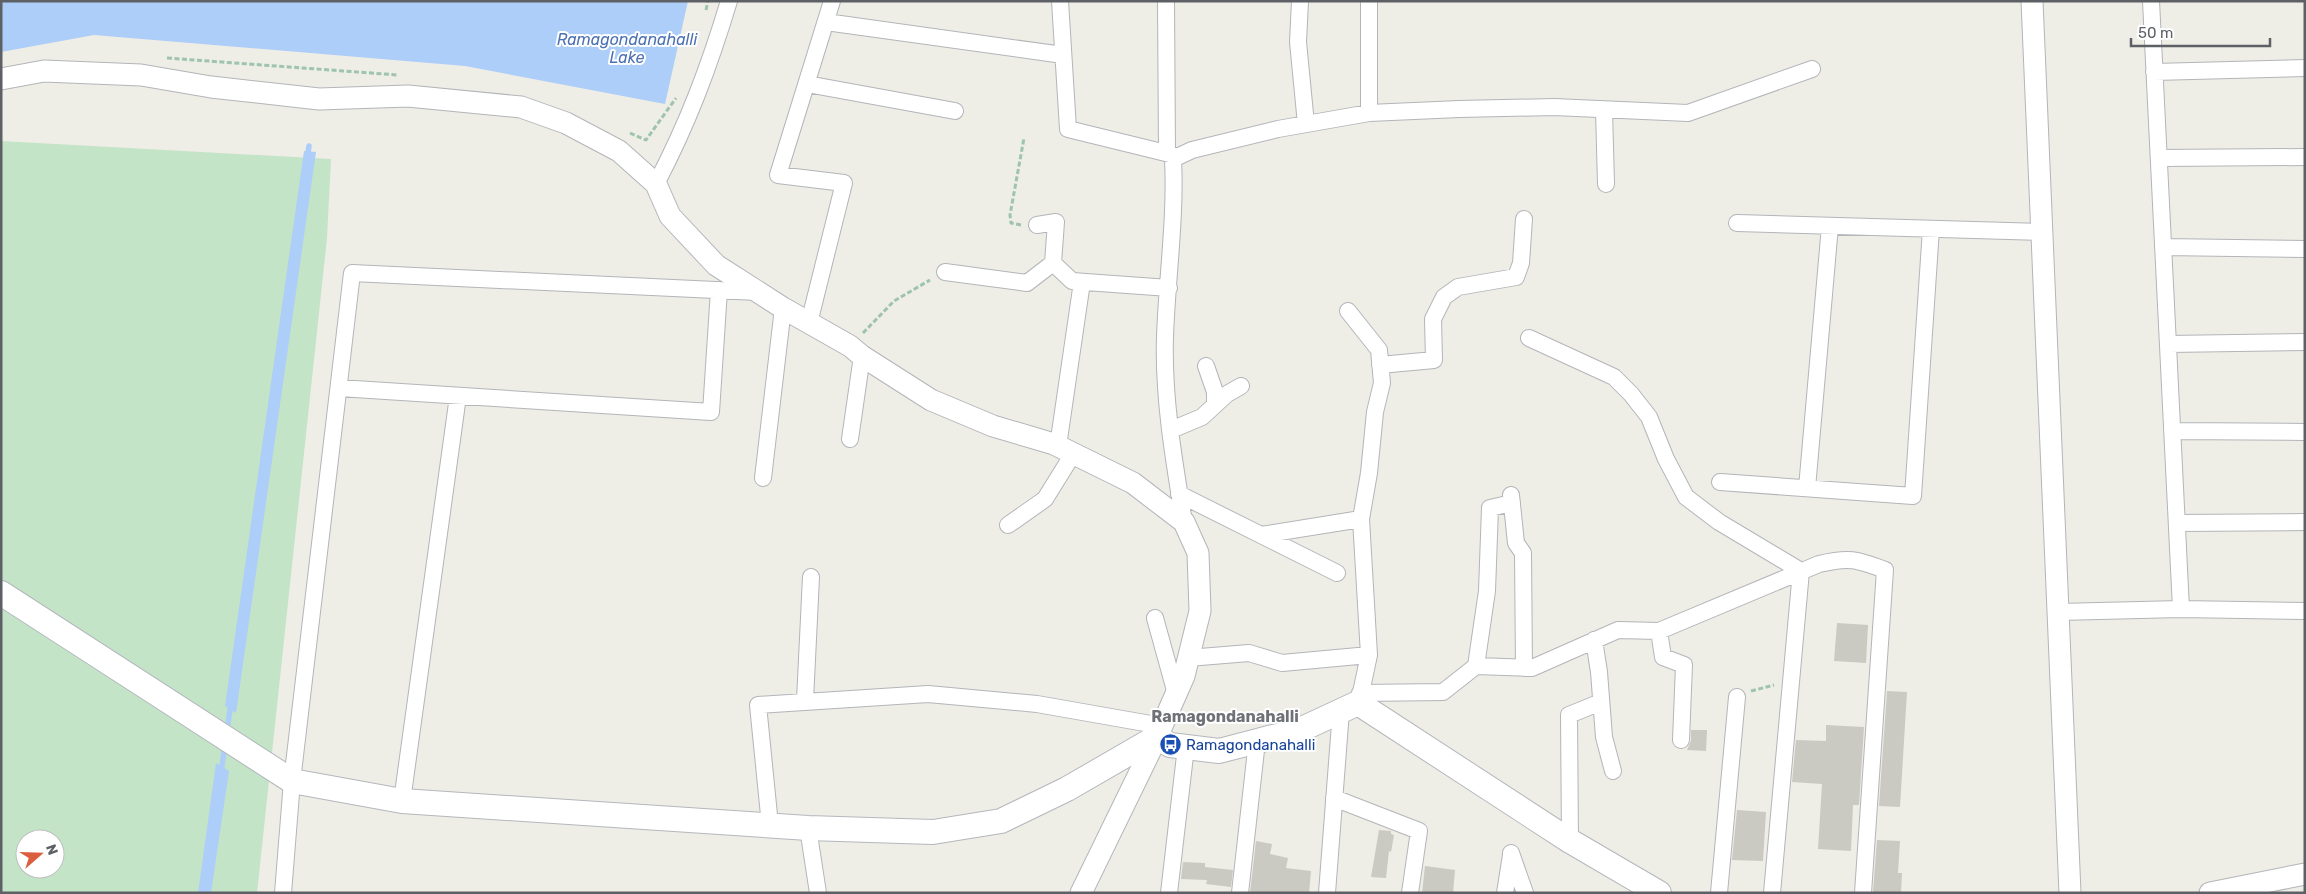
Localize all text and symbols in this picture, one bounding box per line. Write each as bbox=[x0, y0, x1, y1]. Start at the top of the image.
scale bar bbox=[2131, 15, 2270, 47]
text: 50 m bbox=[2138, 24, 2173, 42]
water label: Ramagondanahalli Lake bbox=[557, 30, 698, 67]
district label: Ramagondanahalli bbox=[1151, 707, 1299, 726]
bus stop icon: Ramagondanahalli bbox=[1158, 733, 1182, 757]
place label: Ramagondanahalli bbox=[1186, 736, 1315, 754]
north arrow bbox=[15, 829, 65, 879]
text: N bbox=[42, 842, 61, 857]

